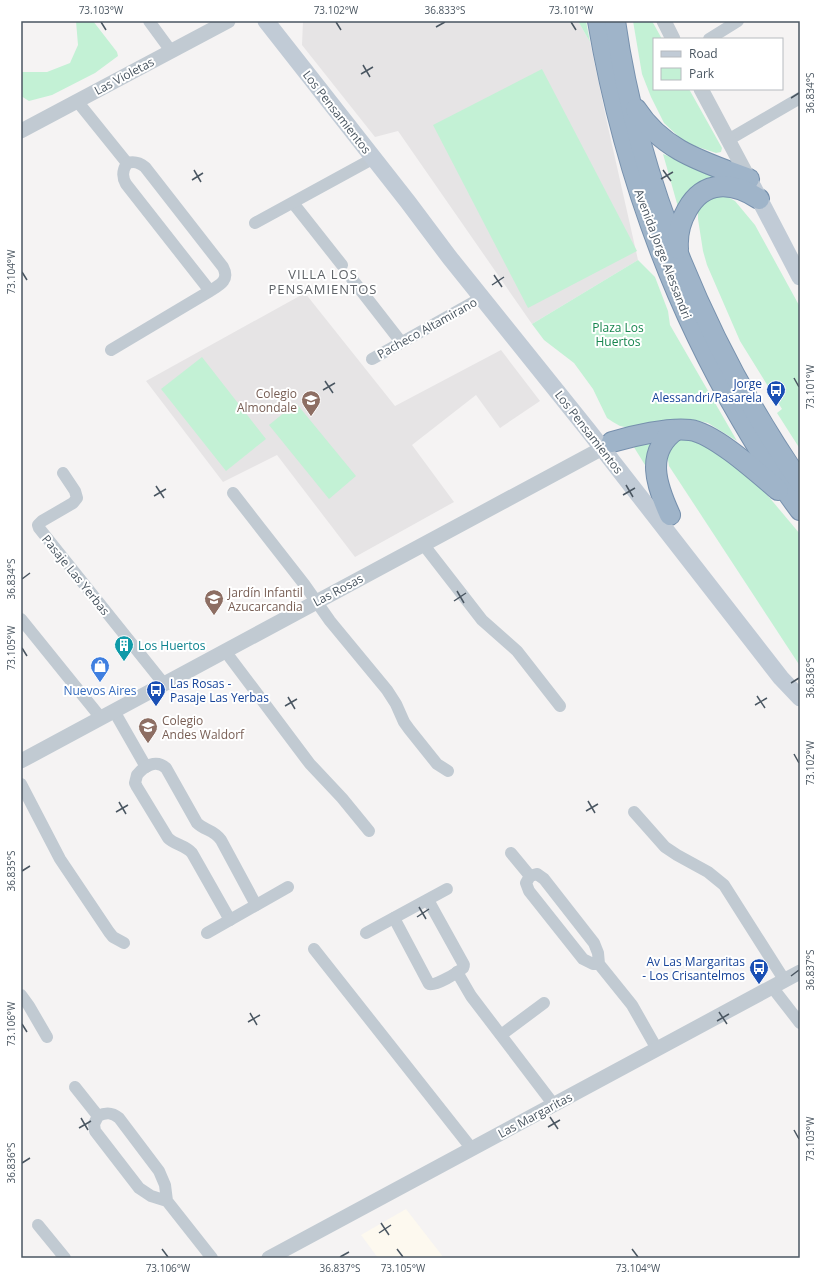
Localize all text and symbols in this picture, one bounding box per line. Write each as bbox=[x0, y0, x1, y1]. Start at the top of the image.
text: 73.103°W bbox=[79, 3, 124, 17]
text: 73.102°W bbox=[314, 3, 359, 17]
text: 36.833°S bbox=[425, 3, 465, 17]
text: 73.101°W bbox=[549, 3, 594, 17]
legend bbox=[653, 38, 783, 90]
text: Road bbox=[689, 45, 718, 62]
street label: Las Violetas bbox=[91, 53, 157, 99]
text: Park bbox=[689, 65, 715, 82]
street label: Los Pensamientos bbox=[299, 67, 375, 157]
text: 36.834°S bbox=[803, 73, 817, 113]
street label: Avenida Jorge Alessandri bbox=[630, 187, 696, 321]
text: 73.104°W bbox=[4, 249, 18, 294]
district label: VILLA LOS PENSAMIENTOS bbox=[269, 265, 377, 298]
street label: Pacheco Altamirano bbox=[374, 293, 480, 363]
park label: Plaza Los Huertos bbox=[592, 319, 644, 350]
text: 73.101°W bbox=[803, 364, 817, 409]
place label: Jorge Alessandri/Pasarela bbox=[652, 375, 762, 406]
bus stop icon: Jorge Alessandri/Pasarela bbox=[765, 379, 787, 407]
place label: Colegio Almondale bbox=[237, 385, 297, 416]
street label: Los Pensamientos bbox=[551, 387, 627, 477]
school or university icon: Colegio Almondale bbox=[300, 389, 322, 417]
street label: Pasaje Las Yerbas bbox=[38, 531, 114, 619]
text: 36.834°S bbox=[4, 559, 18, 599]
street label: Las Rosas bbox=[310, 570, 366, 610]
place label: Jardín Infantil Azucarcandia bbox=[227, 584, 303, 615]
school or university icon: Jardín Infantil Azucarcandia bbox=[203, 588, 225, 616]
text: 73.105°W bbox=[4, 625, 18, 670]
building icon: Los Huertos bbox=[113, 634, 135, 662]
place label: Los Huertos bbox=[138, 637, 206, 654]
shop icon: Nuevos Aires bbox=[89, 655, 111, 683]
text: 36.836°S bbox=[803, 658, 817, 698]
place label: Las Rosas - Pasaje Las Yerbas bbox=[170, 675, 269, 706]
bus stop icon: Las Rosas - Pasaje Las Yerbas bbox=[145, 679, 167, 707]
place label: Nuevos Aires bbox=[63, 682, 137, 699]
place label: Colegio Andes Waldorf bbox=[162, 712, 245, 743]
school or university icon: Colegio Andes Waldorf bbox=[137, 716, 159, 744]
text: 73.102°W bbox=[803, 740, 817, 785]
text: 36.835°S bbox=[4, 851, 18, 891]
text: 36.837°S bbox=[803, 950, 817, 990]
place label: Av Las Margaritas - Los Crisantelmos bbox=[642, 953, 745, 984]
bus stop icon: Av Las Margaritas - Los Crisantelmos bbox=[748, 957, 770, 985]
text: 73.106°W bbox=[4, 1001, 18, 1046]
street label: Las Margaritas bbox=[495, 1088, 575, 1142]
text: 73.103°W bbox=[803, 1116, 817, 1161]
text: 36.836°S bbox=[4, 1143, 18, 1183]
text: 73.106°W bbox=[146, 1261, 191, 1275]
text: 36.837°S bbox=[320, 1261, 360, 1275]
text: 73.105°W bbox=[381, 1261, 426, 1275]
text: 73.104°W bbox=[616, 1261, 661, 1275]

